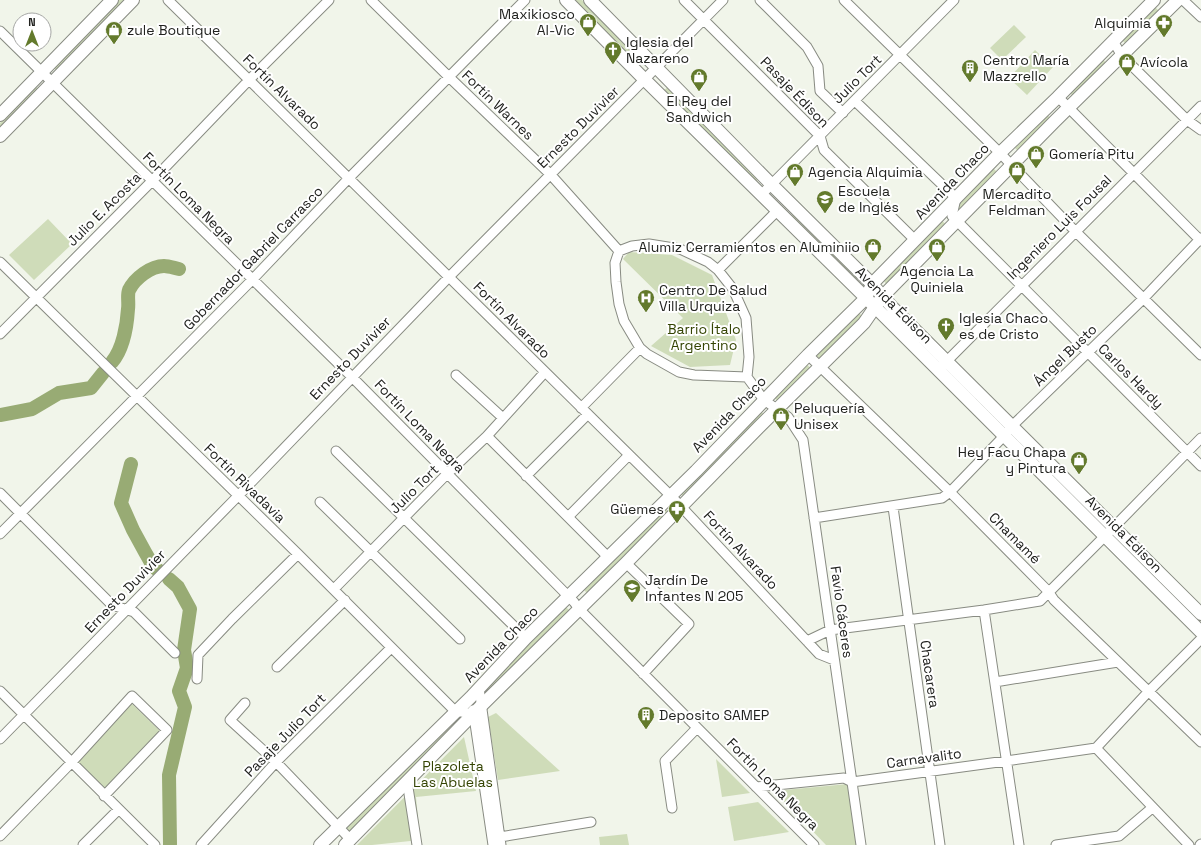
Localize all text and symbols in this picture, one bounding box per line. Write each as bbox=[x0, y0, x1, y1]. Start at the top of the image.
place label: Maxikiosco Al-Vic bbox=[499, 5, 575, 39]
north arrow bbox=[12, 12, 52, 52]
shop icon: Maxikiosco Al-Vic bbox=[578, 12, 598, 37]
pharmacy icon: Alquimia bbox=[1154, 13, 1174, 38]
place label: Alquimia bbox=[1094, 14, 1151, 32]
text: N bbox=[28, 15, 36, 29]
shop icon: zule Boutique bbox=[104, 20, 124, 45]
place label: zule Boutique bbox=[127, 21, 220, 39]
place label: Iglesia del Nazareno bbox=[626, 33, 693, 67]
church icon: Iglesia del Nazareno bbox=[603, 40, 623, 65]
street label: Fortín Alvarado bbox=[239, 50, 325, 134]
street label: Julio Tort bbox=[829, 51, 885, 107]
place label: Centro María Mazzrello bbox=[983, 51, 1069, 85]
shop icon: Avícola bbox=[1117, 52, 1137, 77]
street label: Pasaje Édison bbox=[757, 53, 833, 131]
place label: Avícola bbox=[1140, 53, 1188, 71]
building icon: Centro María Mazzrello bbox=[960, 58, 980, 83]
street label: Fortín Warnes bbox=[458, 66, 538, 144]
shop icon: El Rey del Sandwich bbox=[689, 67, 709, 92]
street label: Ernesto Duvivier bbox=[533, 82, 623, 172]
place label: El Rey del Sandwich bbox=[666, 92, 732, 126]
street label: Avenida Chaco bbox=[911, 139, 993, 223]
shop icon: Gomería Pitu bbox=[1026, 144, 1046, 169]
place label: Gomería Pitu bbox=[1049, 145, 1134, 163]
street label: Fortín Loma Negra bbox=[139, 148, 239, 248]
shop icon: Mercadito Feldman bbox=[1007, 160, 1027, 185]
shop icon: Agencia Alquimia bbox=[785, 162, 805, 187]
place label: Agencia Alquimia bbox=[808, 163, 923, 181]
street label: Julio E. Acosta bbox=[63, 168, 145, 250]
street label: Ingeniero Luis Fousal bbox=[1003, 171, 1115, 283]
street label: Gobernador Gabriel Carrasco bbox=[179, 182, 327, 334]
place label: Escuela de Inglés bbox=[838, 182, 899, 216]
place label: Mercadito Feldman bbox=[983, 185, 1051, 219]
school or university icon: Escuela de Inglés bbox=[815, 189, 835, 214]
shop icon: Alumiz Cerramientos en Aluminiio bbox=[863, 237, 883, 262]
shop icon: Agencia La Quiniela bbox=[927, 237, 947, 262]
place label: Alumiz Cerramientos en Aluminiio bbox=[639, 238, 860, 256]
place label: Agencia La Quiniela bbox=[900, 262, 974, 296]
street label: Avenida Édison bbox=[852, 263, 936, 347]
street label: Fortín Alvarado bbox=[470, 278, 554, 362]
place label: Centro De Salud Villa Urquiza bbox=[659, 281, 767, 315]
hospital icon: Centro De Salud Villa Urquiza bbox=[636, 288, 656, 313]
place label: Iglesia Chaco es de Cristo bbox=[959, 309, 1048, 343]
street label: Ernesto Duvivier bbox=[306, 313, 394, 403]
church icon: Iglesia Chaco es de Cristo bbox=[936, 316, 956, 341]
park label: Barrio Ítalo Argentino bbox=[667, 320, 741, 354]
street label: Ángel Busto bbox=[1029, 320, 1101, 390]
street label: Carlos Hardy bbox=[1095, 340, 1167, 412]
street label: Avenida Chaco bbox=[688, 372, 770, 456]
street label: Fortín Loma Negra bbox=[371, 375, 469, 477]
place label: Peluquería Unisex bbox=[794, 399, 865, 433]
shop icon: Peluquería Unisex bbox=[771, 406, 791, 431]
street label: Fortín Rivadavia bbox=[200, 439, 290, 527]
place label: Hey Facu Chapa y Pintura bbox=[958, 443, 1066, 477]
shop icon: Hey Facu Chapa y Pintura bbox=[1069, 450, 1089, 475]
street label: Julio Tort bbox=[386, 461, 442, 517]
street label: Avenida Édison bbox=[1082, 492, 1166, 576]
pharmacy icon: Güemes bbox=[667, 499, 687, 524]
place label: Güemes bbox=[610, 500, 664, 518]
street label: Fortín Alvarado bbox=[700, 507, 782, 593]
street label: Chamamé bbox=[985, 508, 1045, 568]
street label: Ernesto Duvivier bbox=[81, 546, 169, 636]
street label: Favio Cáceres bbox=[827, 565, 857, 659]
place label: Jardín De Infantes N 205 bbox=[645, 571, 743, 605]
school or university icon: Jardín De Infantes N 205 bbox=[622, 578, 642, 603]
street label: Avenida Chaco bbox=[460, 602, 542, 686]
street label: Chacarera bbox=[916, 639, 944, 709]
street label: Pasaje Julio Tort bbox=[241, 689, 329, 781]
building icon: Deposito SAMEP bbox=[636, 705, 656, 730]
place label: Deposito SAMEP bbox=[659, 706, 769, 724]
street label: Fortín Loma Negra bbox=[723, 734, 823, 834]
street label: Carnavalito bbox=[885, 744, 963, 772]
park label: Plazoleta Las Abuelas bbox=[413, 757, 493, 791]

